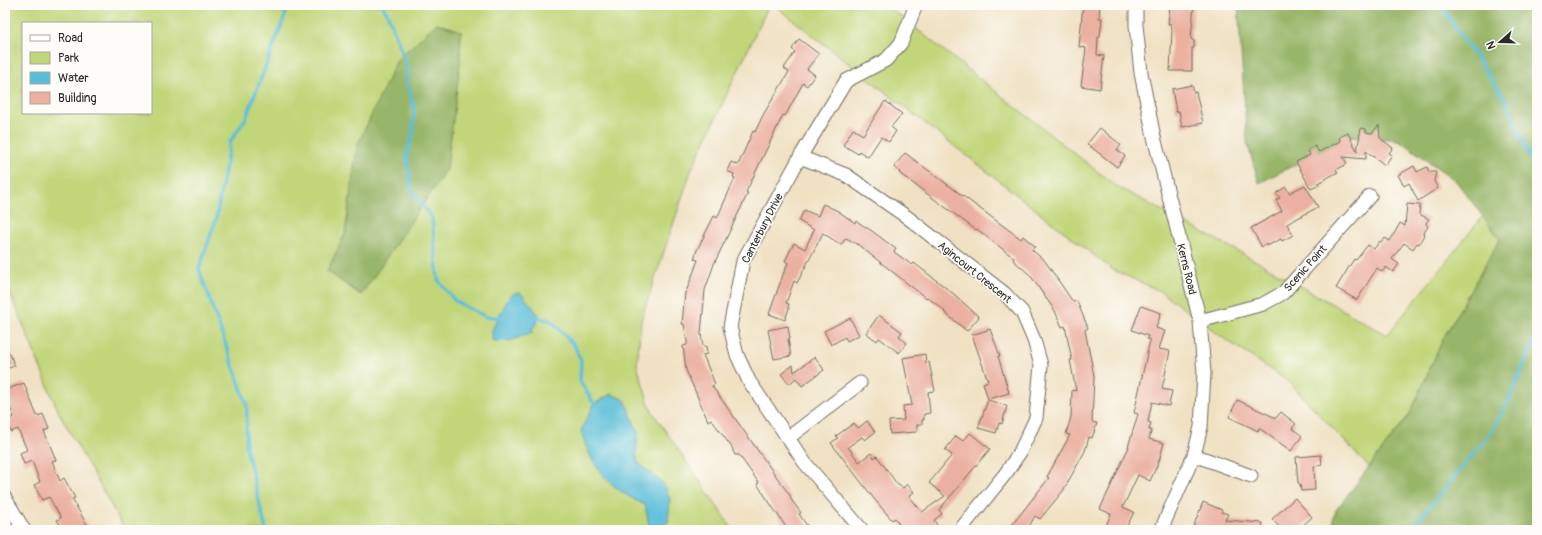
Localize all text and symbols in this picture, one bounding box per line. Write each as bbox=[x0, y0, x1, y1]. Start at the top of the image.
legend bbox=[22, 22, 152, 114]
north arrow bbox=[1480, 22, 1520, 62]
text: Road bbox=[58, 31, 83, 46]
text: N bbox=[1484, 39, 1498, 51]
text: Park bbox=[58, 51, 79, 66]
text: Water bbox=[58, 71, 89, 86]
text: Building bbox=[58, 91, 97, 106]
street label: Canterbury Drive bbox=[739, 191, 786, 265]
street label: Agincourt Crescent bbox=[935, 239, 1014, 306]
street label: Kerns Road bbox=[1174, 242, 1199, 296]
street label: Scenic Point bbox=[1281, 242, 1330, 294]

